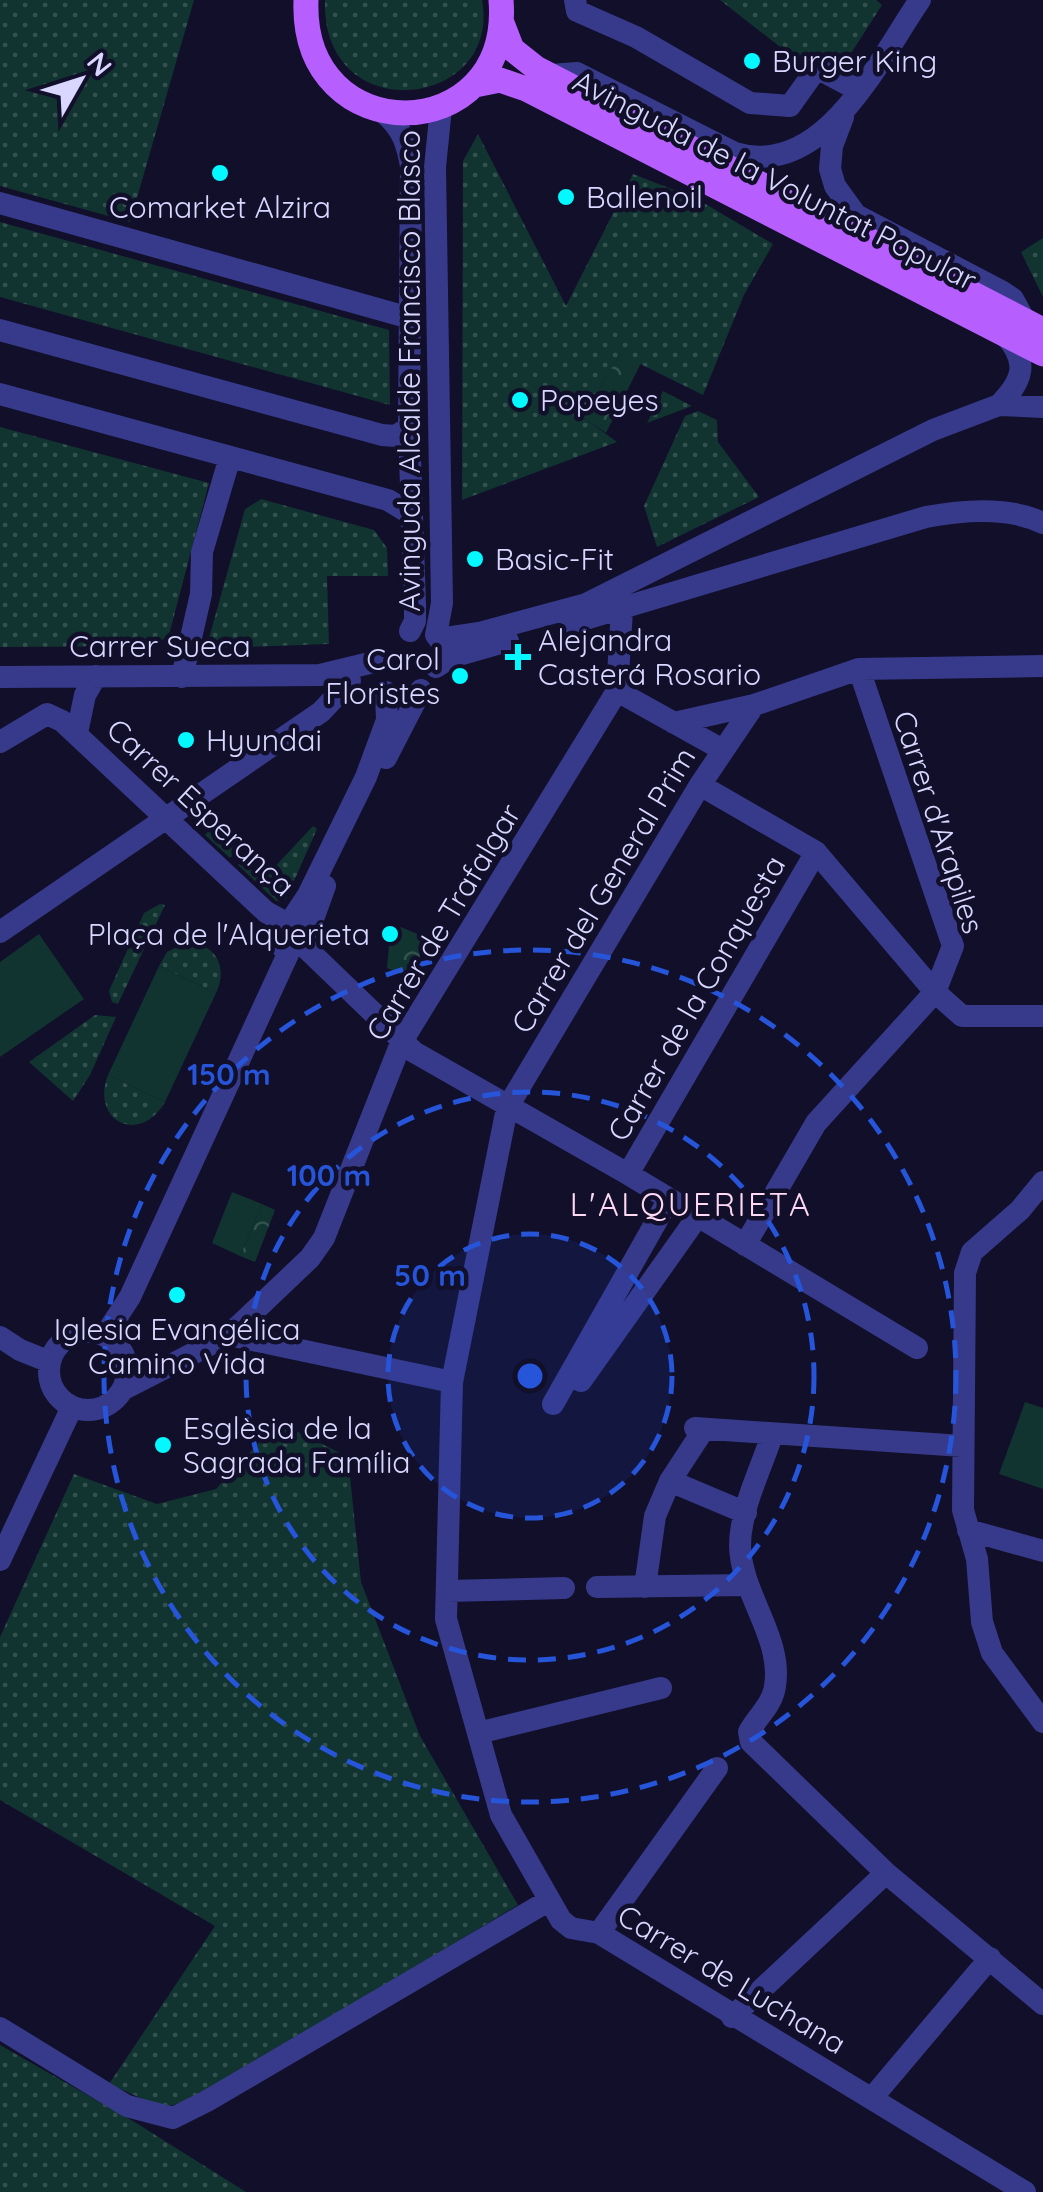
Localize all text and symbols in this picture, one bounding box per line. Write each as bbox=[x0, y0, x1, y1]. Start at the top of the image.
north arrow bbox=[30, 30, 130, 130]
place label: Burger King bbox=[772, 42, 937, 80]
text: N bbox=[80, 45, 120, 83]
marker: Burger King bbox=[741, 50, 763, 72]
street label: Avinguda de la Voluntat Popular bbox=[567, 61, 983, 299]
street label: Avinguda Alcalde Francisco Blasco bbox=[390, 130, 428, 612]
marker: Comarket Alzira bbox=[209, 162, 231, 184]
place label: Ballenoil bbox=[586, 178, 703, 216]
marker: Ballenoil bbox=[555, 186, 577, 208]
place label: Comarket Alzira bbox=[109, 188, 331, 226]
place label: Popeyes bbox=[540, 381, 659, 419]
marker: Popeyes bbox=[509, 389, 531, 411]
place label: Basic-Fit bbox=[495, 540, 614, 578]
marker: Basic-Fit bbox=[464, 548, 486, 570]
place label: Alejandra Casterá Rosario bbox=[538, 621, 761, 693]
street label: Carrer Sueca bbox=[69, 627, 251, 665]
place label: Carol Floristes bbox=[325, 640, 440, 712]
marker: Alejandra Casterá Rosario bbox=[507, 646, 529, 668]
marker: Carol Floristes bbox=[449, 665, 471, 687]
street label: Carrer d'Arapiles bbox=[885, 706, 993, 938]
street label: Carrer Esperança bbox=[99, 710, 303, 904]
place label: Hyundai bbox=[206, 721, 322, 759]
marker: Hyundai bbox=[175, 729, 197, 751]
street label: Carrer del General Prim bbox=[503, 740, 703, 1040]
street label: Carrer de Trafalgar bbox=[357, 796, 529, 1047]
street label: Carrer de la Conquesta bbox=[599, 849, 793, 1147]
place label: Plaça de l'Alquerieta bbox=[88, 915, 370, 953]
marker: Plaça de l'Alquerieta bbox=[379, 923, 401, 945]
text: 150 m bbox=[187, 1055, 271, 1093]
text: 100 m bbox=[287, 1156, 371, 1194]
district label: L'ALQUERIETA bbox=[570, 1184, 812, 1224]
text: 50 m bbox=[394, 1256, 466, 1294]
marker: Iglesia Evangélica Camino Vida bbox=[166, 1284, 188, 1306]
place label: Iglesia Evangélica Camino Vida bbox=[54, 1310, 300, 1382]
centre of rings bbox=[512, 1358, 548, 1394]
place label: Esglèsia de la Sagrada Família bbox=[183, 1409, 411, 1481]
marker: Esglèsia de la Sagrada Família bbox=[152, 1434, 174, 1456]
street label: Carrer de Luchana bbox=[611, 1896, 853, 2062]

